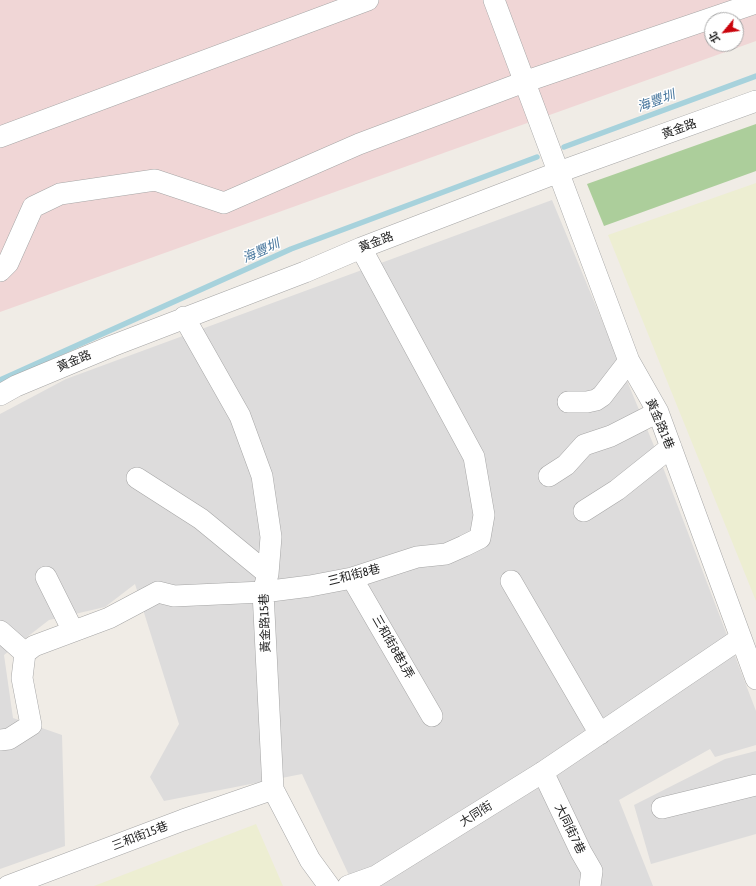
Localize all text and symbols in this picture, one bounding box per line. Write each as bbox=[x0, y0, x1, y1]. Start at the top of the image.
north arrow bbox=[704, 12, 744, 52]
text: 北 bbox=[706, 30, 722, 45]
water label: 海豐圳 bbox=[635, 87, 677, 115]
street label: 黃金路 bbox=[660, 116, 698, 142]
street label: 黃金路 bbox=[357, 229, 395, 255]
water label: 海豐圳 bbox=[240, 236, 282, 266]
street label: 黃金路 bbox=[55, 347, 93, 375]
street label: 黃金路1巷 bbox=[643, 396, 677, 452]
street label: 三和街8巷 bbox=[326, 562, 382, 588]
street label: 黃金路15巷 bbox=[257, 593, 273, 653]
street label: 三和街8巷1弄 bbox=[369, 613, 417, 681]
street label: 大同街 bbox=[457, 798, 495, 830]
street label: 大同街7巷 bbox=[552, 802, 588, 856]
street label: 三和街15巷 bbox=[110, 819, 170, 853]

